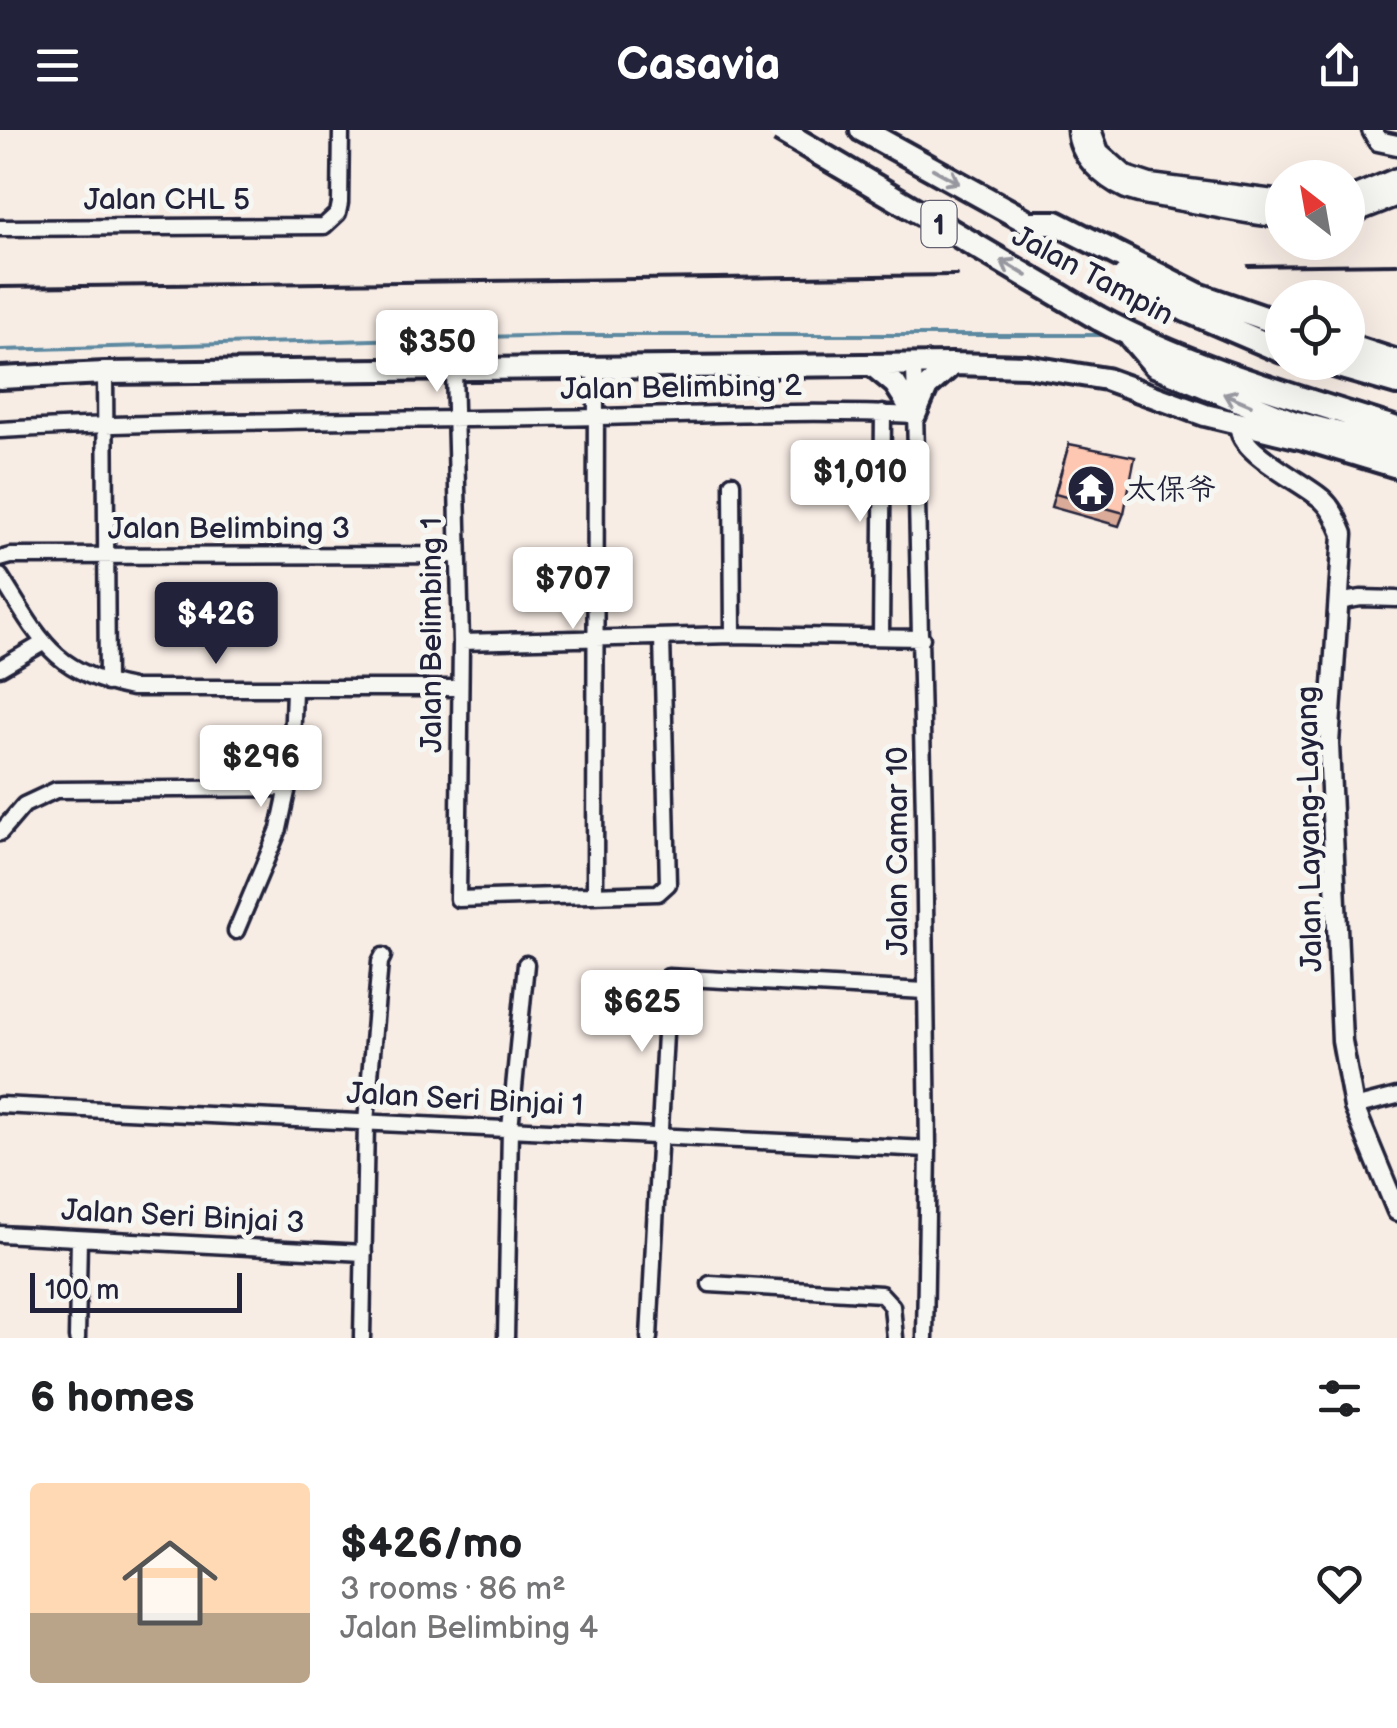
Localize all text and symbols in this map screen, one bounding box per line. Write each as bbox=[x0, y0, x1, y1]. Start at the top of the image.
icon: menu bbox=[30, 38, 85, 93]
text: Casavia bbox=[617, 38, 780, 93]
icon: share bbox=[1312, 38, 1367, 93]
north arrow bbox=[1265, 160, 1365, 260]
map controls bbox=[1265, 160, 1365, 380]
one-way arrow bbox=[931, 167, 960, 187]
street label: Jalan CHL 5 bbox=[84, 182, 250, 218]
road number: 1 bbox=[922, 201, 956, 247]
street label: Jalan Tampin bbox=[1006, 218, 1179, 333]
one-way arrow bbox=[1000, 258, 1029, 278]
button: locate bbox=[1265, 280, 1365, 380]
pin: $350 bbox=[378, 310, 496, 395]
text: $350 bbox=[398, 323, 476, 362]
street label: Jalan Belimbing 2 bbox=[560, 368, 802, 408]
one-way arrow bbox=[1223, 389, 1253, 407]
pin: $1,010 bbox=[779, 440, 941, 525]
text: $1,010 bbox=[812, 453, 908, 492]
temple icon: 太保爷 bbox=[1065, 463, 1117, 515]
place label: 太保爷 bbox=[1126, 472, 1216, 508]
street label: Jalan Belimbing 3 bbox=[108, 511, 350, 547]
street label: Jalan Belimbing 1 bbox=[414, 517, 450, 753]
pin: $707 bbox=[514, 547, 632, 632]
text: $707 bbox=[535, 560, 611, 599]
pin: $426 bbox=[157, 582, 275, 667]
text: $426 bbox=[177, 595, 255, 634]
street label: Jalan Layang-Layang bbox=[1290, 686, 1330, 972]
pin: $296 bbox=[202, 725, 320, 810]
text: $296 bbox=[222, 738, 300, 777]
street label: Jalan Camar 10 bbox=[880, 747, 916, 955]
pin: $625 bbox=[583, 970, 701, 1055]
text: $625 bbox=[603, 983, 681, 1022]
street label: Jalan Seri Binjai 1 bbox=[346, 1076, 584, 1124]
street label: Jalan Seri Binjai 3 bbox=[60, 1193, 306, 1241]
scale bar bbox=[30, 1268, 242, 1312]
text: 100 m bbox=[45, 1274, 119, 1307]
icon: filters bbox=[1312, 1371, 1367, 1426]
text: 6 homes bbox=[30, 1373, 194, 1424]
text: $426/mo bbox=[340, 1519, 522, 1570]
icon: home bbox=[110, 1523, 230, 1643]
icon: heart bbox=[1312, 1556, 1367, 1611]
text: 3 rooms · 86 m² bbox=[340, 1570, 566, 1609]
text: Jalan Belimbing 4 bbox=[340, 1609, 598, 1648]

